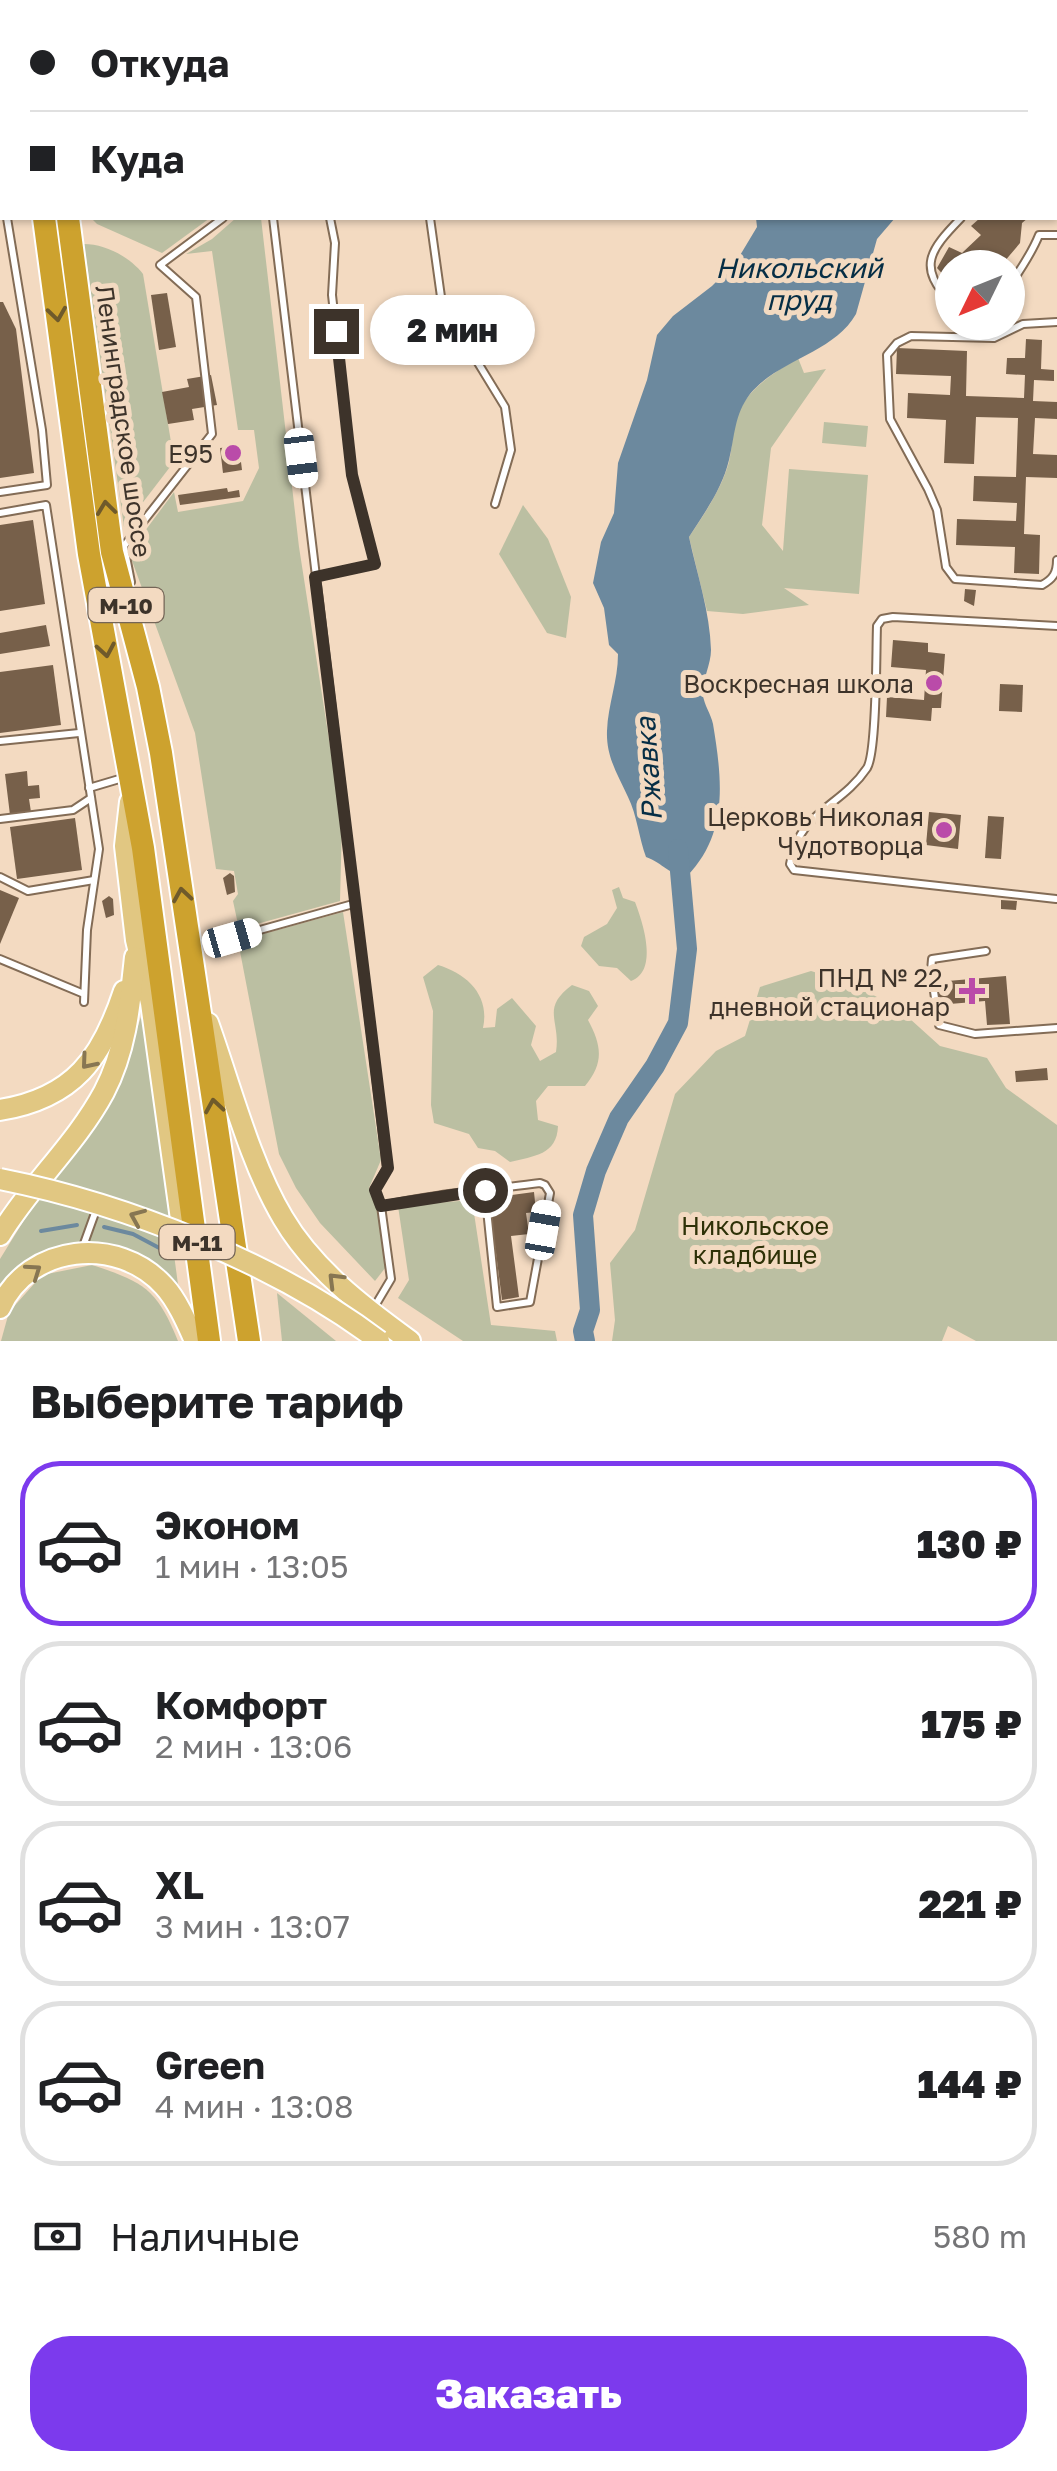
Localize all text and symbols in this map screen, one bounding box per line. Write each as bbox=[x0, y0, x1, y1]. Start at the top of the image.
text: Откуда bbox=[90, 40, 229, 85]
text: Куда bbox=[90, 136, 184, 181]
north arrow bbox=[935, 250, 1025, 340]
map controls bbox=[935, 250, 1025, 340]
water label: Никольский пруд bbox=[715, 251, 885, 316]
street label: Ленинградское шоссе bbox=[90, 283, 158, 559]
callout: 2 мин bbox=[371, 296, 536, 366]
one-way arrow bbox=[45, 306, 66, 322]
route end bbox=[314, 309, 359, 354]
text: 2 мин bbox=[407, 311, 498, 349]
car bbox=[282, 426, 320, 490]
place label: E95 bbox=[168, 438, 213, 469]
marker: E95 bbox=[222, 442, 244, 464]
one-way arrow bbox=[97, 499, 118, 516]
road number: М-10 bbox=[88, 588, 164, 622]
one-way arrow bbox=[95, 642, 116, 659]
place label: Воскресная школа bbox=[683, 668, 914, 699]
marker: Воскресная школа bbox=[923, 672, 945, 694]
water label: Ржавка bbox=[628, 715, 668, 822]
place label: Церковь Николая Чудотворца bbox=[707, 801, 924, 861]
marker: Церковь Николая Чудотворца bbox=[933, 819, 955, 841]
one-way arrow bbox=[173, 886, 194, 903]
car bbox=[199, 915, 265, 961]
place label: ПНД № 22, дневной стационар bbox=[709, 962, 950, 1022]
marker: ПНД № 22, дневной стационар bbox=[959, 978, 985, 1004]
one-way arrow bbox=[82, 1050, 100, 1068]
one-way arrow bbox=[204, 1098, 225, 1114]
route start bbox=[463, 1168, 508, 1213]
car bbox=[523, 1198, 563, 1262]
one-way arrow bbox=[129, 1209, 147, 1229]
park label: Никольское кладбище bbox=[681, 1210, 829, 1270]
road number: М-11 bbox=[160, 1225, 234, 1259]
one-way arrow bbox=[23, 1265, 41, 1283]
one-way arrow bbox=[328, 1273, 346, 1291]
text: Выберите тариф bbox=[30, 1374, 404, 1428]
icon: car bbox=[35, 1499, 125, 1589]
text: Эконом bbox=[155, 1502, 299, 1547]
text: 130 ₽ bbox=[917, 1521, 1022, 1566]
text: 1 мин · 13:05 bbox=[155, 1547, 348, 1585]
icon: car bbox=[35, 1679, 125, 1769]
text: Комфорт bbox=[155, 1682, 327, 1727]
text: 175 ₽ bbox=[921, 1701, 1022, 1746]
text: 2 мин · 13:06 bbox=[155, 1727, 352, 1765]
icon: car bbox=[35, 1859, 125, 1949]
text: XL bbox=[155, 1862, 204, 1907]
text: 221 ₽ bbox=[919, 1881, 1022, 1926]
text: 3 мин · 13:07 bbox=[155, 1907, 350, 1945]
icon: car bbox=[35, 2039, 125, 2129]
text: Green bbox=[155, 2042, 265, 2087]
text: 144 ₽ bbox=[917, 2061, 1022, 2106]
text: 4 мин · 13:08 bbox=[155, 2087, 353, 2125]
icon: cash bbox=[30, 2209, 85, 2264]
text: Наличные bbox=[110, 2214, 300, 2259]
text: 580 m bbox=[933, 2217, 1027, 2255]
button: Заказать bbox=[30, 2336, 1027, 2451]

